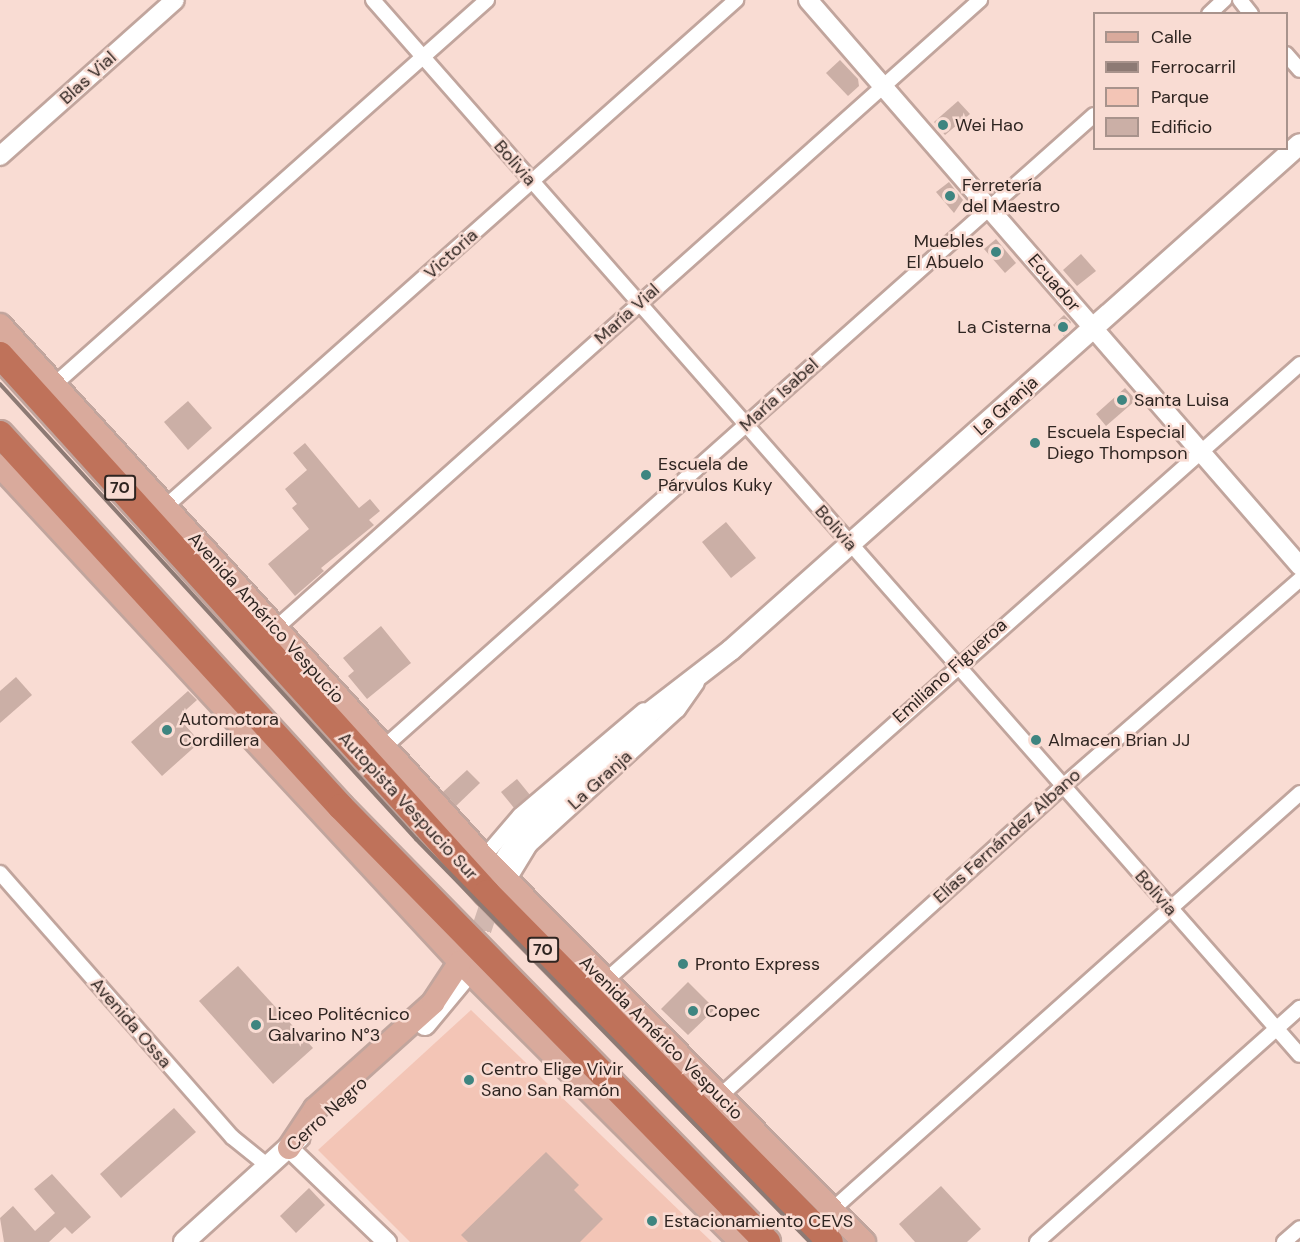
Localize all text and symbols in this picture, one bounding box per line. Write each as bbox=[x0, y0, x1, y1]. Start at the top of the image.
legend bbox=[1093, 12, 1288, 150]
text: Calle bbox=[1151, 25, 1192, 49]
street label: Blas Vial bbox=[55, 47, 121, 109]
text: Ferrocarril bbox=[1151, 55, 1236, 79]
text: Parque bbox=[1151, 85, 1209, 109]
place label: Wei Hao bbox=[955, 114, 1024, 136]
text: Edificio bbox=[1151, 115, 1212, 139]
marker: Wei Hao bbox=[936, 118, 950, 132]
street label: Bolivia bbox=[489, 136, 541, 190]
place label: Ferretería del Maestro bbox=[962, 175, 1060, 218]
marker: Ferretería del Maestro bbox=[943, 189, 957, 203]
street label: Victoria bbox=[420, 224, 482, 284]
place label: Muebles El Abuelo bbox=[907, 231, 984, 274]
marker: Muebles El Abuelo bbox=[989, 245, 1003, 259]
street label: Ecuador bbox=[1023, 250, 1085, 316]
street label: María Vial bbox=[590, 279, 664, 349]
place label: La Cisterna bbox=[957, 316, 1051, 338]
marker: La Cisterna bbox=[1056, 320, 1070, 334]
street label: María Isabel bbox=[735, 354, 823, 436]
street label: La Granja bbox=[970, 372, 1042, 440]
place label: Santa Luisa bbox=[1134, 389, 1229, 411]
marker: Santa Luisa bbox=[1115, 393, 1129, 407]
place label: Escuela Especial Diego Thompson bbox=[1047, 422, 1187, 464]
marker: Escuela Especial Diego Thompson bbox=[1028, 436, 1042, 450]
place label: Escuela de Párvulos Kuky bbox=[658, 454, 772, 496]
marker: Escuela de Párvulos Kuky bbox=[639, 468, 653, 482]
road number: 70 bbox=[104, 475, 136, 501]
street label: Bolivia bbox=[810, 501, 862, 555]
street label: Avenida Américo Vespucio bbox=[183, 528, 349, 708]
street label: Emiliano Figueroa bbox=[889, 614, 1011, 728]
place label: Automotora Cordillera bbox=[179, 709, 279, 752]
marker: Automotora Cordillera bbox=[160, 723, 174, 737]
street label: Autopista Vespucio Sur bbox=[334, 727, 482, 885]
place label: Almacen Brian JJ bbox=[1048, 729, 1190, 751]
marker: Almacen Brian JJ bbox=[1029, 733, 1043, 747]
street label: La Granja bbox=[564, 746, 636, 814]
street label: Elías Fernández Albano bbox=[929, 764, 1085, 908]
street label: Bolivia bbox=[1130, 866, 1182, 920]
road number: 70 bbox=[526, 937, 560, 963]
street label: Avenida Américo Vespucio bbox=[575, 952, 747, 1124]
place label: Pronto Express bbox=[695, 953, 820, 975]
marker: Pronto Express bbox=[676, 957, 690, 971]
street label: Avenida Ossa bbox=[86, 973, 176, 1073]
place label: Copec bbox=[705, 1000, 760, 1022]
place label: Liceo Politécnico Galvarino N°3 bbox=[268, 1004, 410, 1046]
marker: Copec bbox=[686, 1004, 700, 1018]
marker: Liceo Politécnico Galvarino N°3 bbox=[249, 1018, 263, 1032]
place label: Centro Elige Vivir Sano San Ramón bbox=[481, 1059, 623, 1102]
street label: Cerro Negro bbox=[282, 1072, 372, 1156]
marker: Centro Elige Vivir Sano San Ramón bbox=[462, 1073, 476, 1087]
place label: Estacionamiento CEVS bbox=[664, 1210, 853, 1232]
marker: Estacionamiento CEVS bbox=[645, 1214, 659, 1228]

